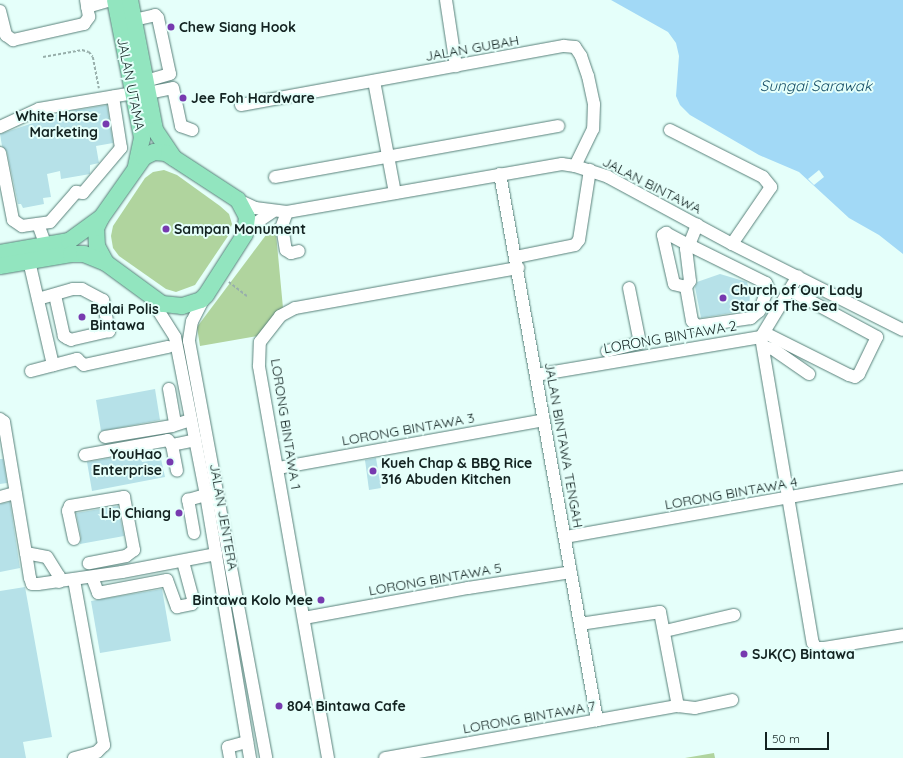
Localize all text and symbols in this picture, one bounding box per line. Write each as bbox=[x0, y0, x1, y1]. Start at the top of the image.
place label: Chew Siang Hook bbox=[179, 19, 296, 35]
marker: Chew Siang Hook bbox=[166, 22, 176, 32]
street label: JALAN GUBAH bbox=[424, 31, 520, 65]
street label: JALAN UTAMA bbox=[114, 36, 148, 132]
water label: Sungai Sarawak bbox=[760, 77, 872, 95]
place label: Jee Foh Hardware bbox=[191, 90, 315, 106]
marker: Jee Foh Hardware bbox=[178, 93, 188, 103]
place label: White Horse Marketing bbox=[16, 108, 98, 140]
marker: White Horse Marketing bbox=[101, 119, 111, 129]
street label: JALAN BINTAWA bbox=[600, 153, 704, 217]
place label: Sampan Monument bbox=[174, 221, 306, 237]
marker: Sampan Monument bbox=[161, 224, 171, 234]
place label: Church of Our Lady Star of The Sea bbox=[731, 282, 863, 314]
marker: Church of Our Lady Star of The Sea bbox=[718, 293, 728, 303]
place label: Balai Polis Bintawa bbox=[90, 301, 159, 334]
marker: Balai Polis Bintawa bbox=[77, 312, 87, 322]
street label: LORONG BINTAWA 2 bbox=[602, 317, 738, 357]
street label: LORONG BINTAWA 1 bbox=[267, 357, 305, 491]
street label: JALAN BINTAWA TENGAH bbox=[541, 361, 587, 529]
street label: LORONG BINTAWA 3 bbox=[340, 409, 476, 449]
place label: YouHao Enterprise bbox=[92, 446, 162, 478]
place label: Kueh Chap & BBQ Rice 316 Abuden Kitchen bbox=[381, 455, 532, 488]
marker: YouHao Enterprise bbox=[165, 457, 175, 467]
street label: JALAN JENTERA bbox=[206, 462, 242, 572]
marker: Kueh Chap & BBQ Rice 316 Abuden Kitchen bbox=[368, 466, 378, 476]
street label: LORONG BINTAWA 4 bbox=[663, 473, 799, 513]
place label: Lip Chiang bbox=[101, 505, 171, 521]
marker: Lip Chiang bbox=[174, 508, 184, 518]
street label: LORONG BINTAWA 5 bbox=[367, 559, 503, 599]
place label: Bintawa Kolo Mee bbox=[192, 592, 313, 608]
marker: Bintawa Kolo Mee bbox=[316, 595, 326, 605]
place label: SJK(C) Bintawa bbox=[752, 646, 855, 662]
marker: SJK(C) Bintawa bbox=[739, 649, 749, 659]
street label: LORONG BINTAWA 7 bbox=[461, 697, 597, 737]
place label: 804 Bintawa Cafe bbox=[287, 698, 406, 714]
marker: 804 Bintawa Cafe bbox=[274, 701, 284, 711]
scale bar bbox=[767, 724, 831, 750]
text: 50 m bbox=[772, 731, 800, 746]

